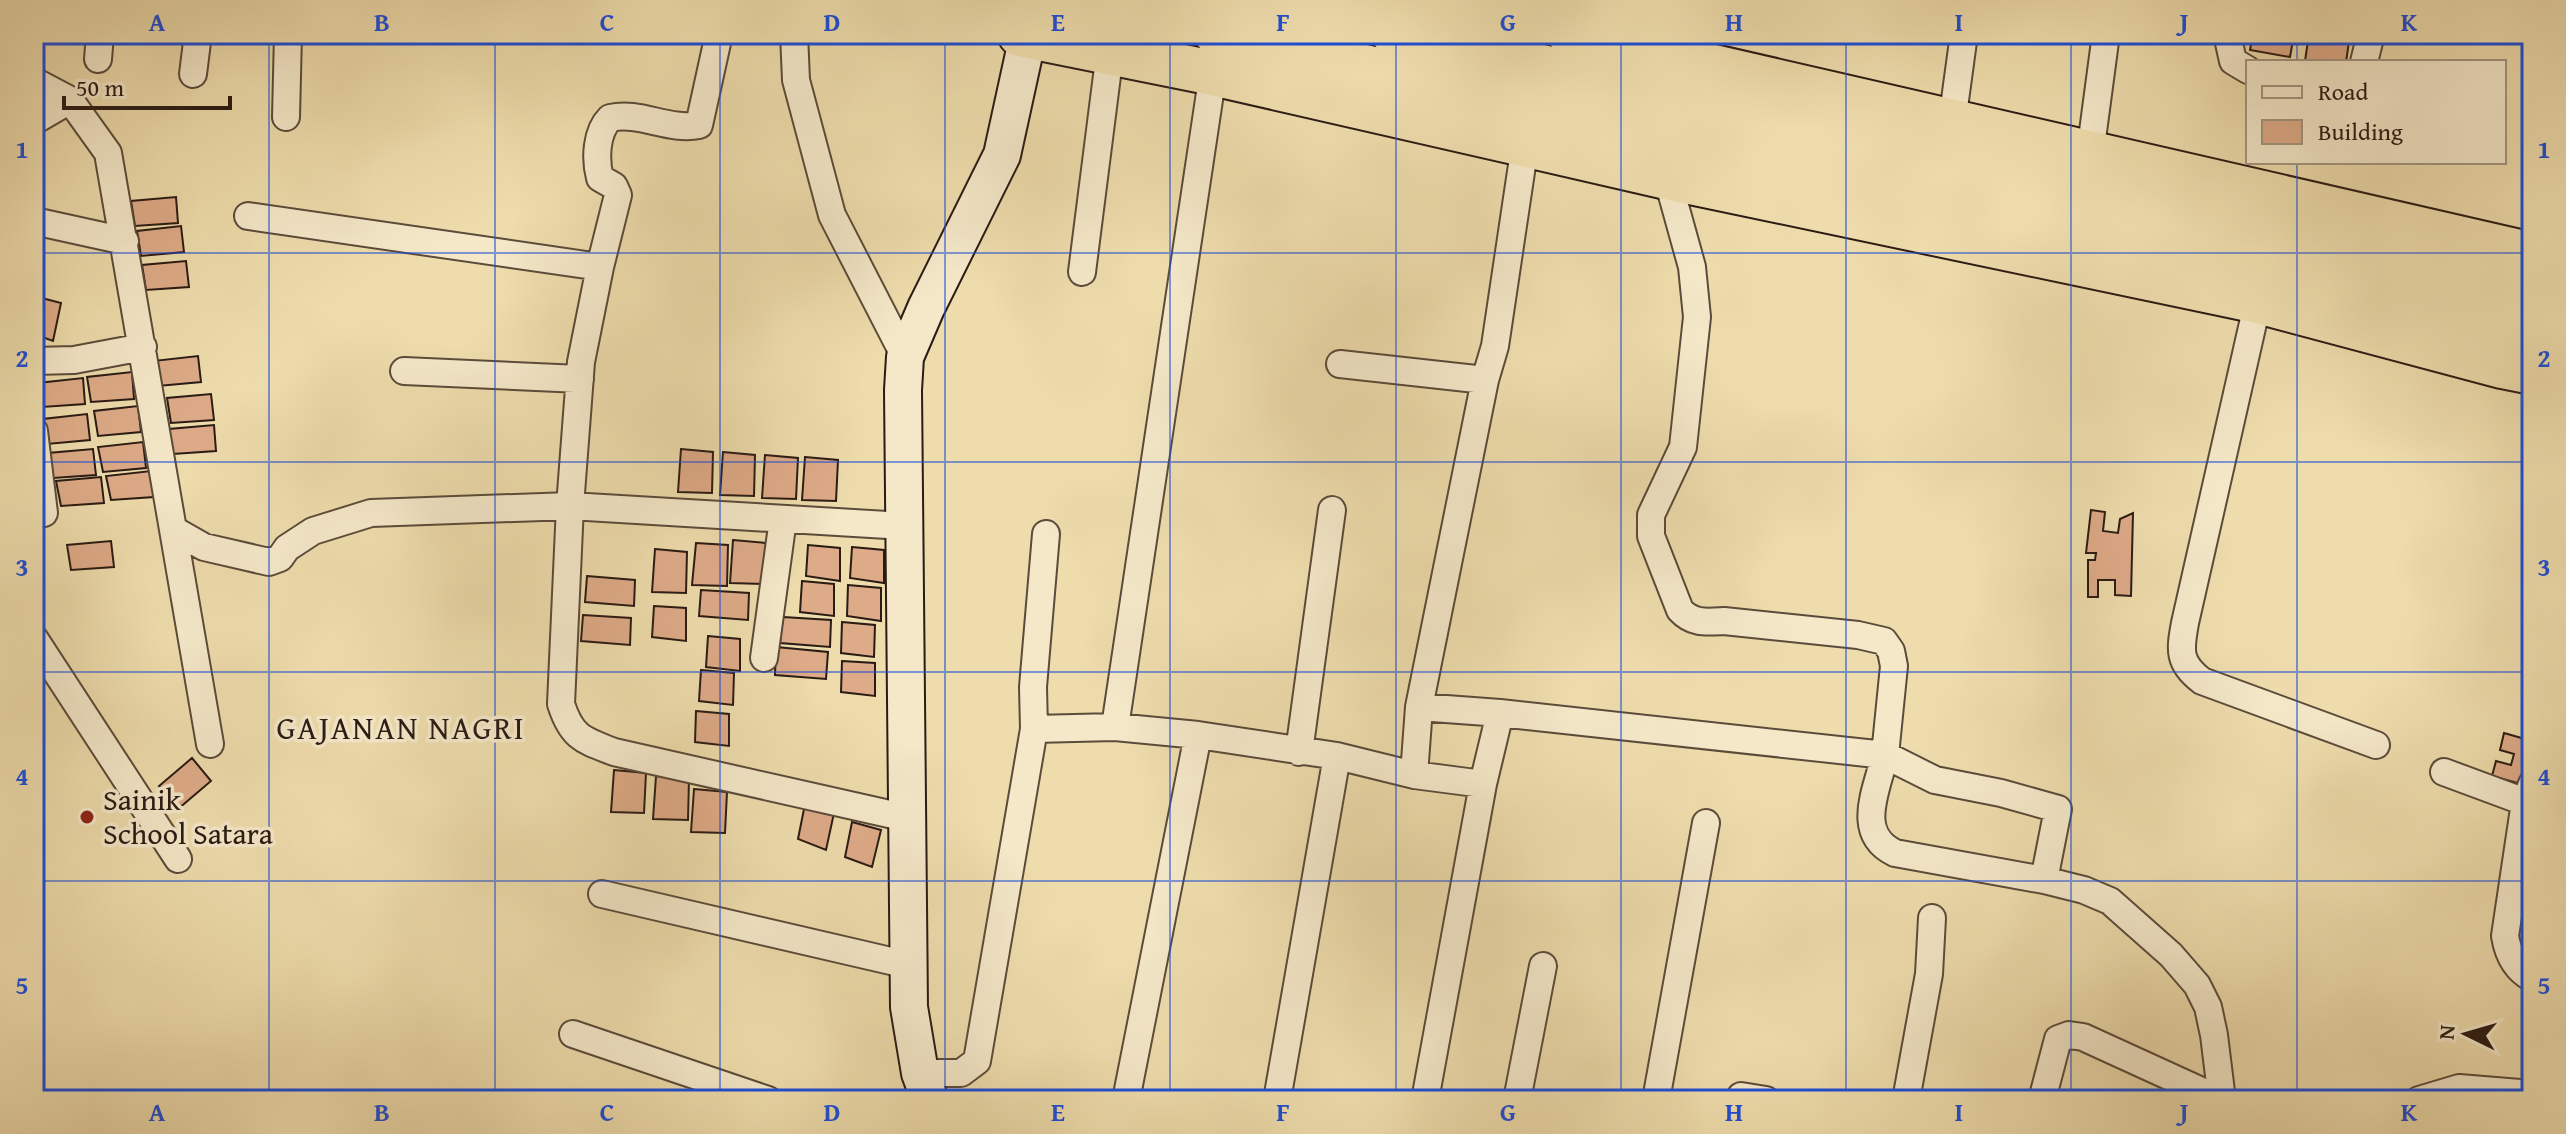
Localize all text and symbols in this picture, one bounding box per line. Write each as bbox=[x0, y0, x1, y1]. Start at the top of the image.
text: A bbox=[149, 2, 166, 41]
text: B bbox=[374, 2, 390, 41]
text: C bbox=[600, 2, 614, 41]
text: D bbox=[824, 2, 840, 41]
text: E bbox=[1051, 2, 1065, 41]
text: F bbox=[1276, 2, 1290, 41]
text: G bbox=[1500, 2, 1516, 41]
text: H bbox=[1725, 2, 1743, 41]
text: I bbox=[1955, 2, 1963, 41]
text: J bbox=[2176, 2, 2189, 41]
text: K bbox=[2401, 2, 2418, 41]
scale bar bbox=[64, 60, 230, 110]
legend bbox=[2246, 60, 2506, 164]
text: 50 m bbox=[76, 70, 124, 105]
text: Road bbox=[2318, 74, 2368, 109]
text: Building bbox=[2318, 114, 2403, 149]
text: 1 bbox=[15, 129, 29, 168]
text: 1 bbox=[2537, 129, 2551, 168]
text: 2 bbox=[15, 338, 29, 377]
text: 2 bbox=[2537, 338, 2551, 377]
text: 3 bbox=[15, 547, 29, 586]
text: 3 bbox=[2537, 547, 2551, 586]
district label: GAJANAN NAGRI bbox=[276, 704, 526, 751]
text: 4 bbox=[15, 756, 29, 795]
text: 4 bbox=[2537, 756, 2551, 795]
place label: Sainik School Satara bbox=[103, 777, 273, 855]
marker: Sainik School Satara bbox=[78, 808, 96, 826]
text: 5 bbox=[15, 965, 29, 1004]
text: 5 bbox=[2537, 965, 2551, 1004]
north arrow bbox=[2426, 994, 2506, 1074]
text: N bbox=[2429, 1023, 2463, 1041]
text: A bbox=[149, 1092, 166, 1131]
text: B bbox=[374, 1092, 390, 1131]
text: C bbox=[600, 1092, 614, 1131]
text: D bbox=[824, 1092, 840, 1131]
text: E bbox=[1051, 1092, 1065, 1131]
text: F bbox=[1276, 1092, 1290, 1131]
text: G bbox=[1500, 1092, 1516, 1131]
text: H bbox=[1725, 1092, 1743, 1131]
text: I bbox=[1955, 1092, 1963, 1131]
text: J bbox=[2176, 1092, 2189, 1131]
text: K bbox=[2401, 1092, 2418, 1131]

